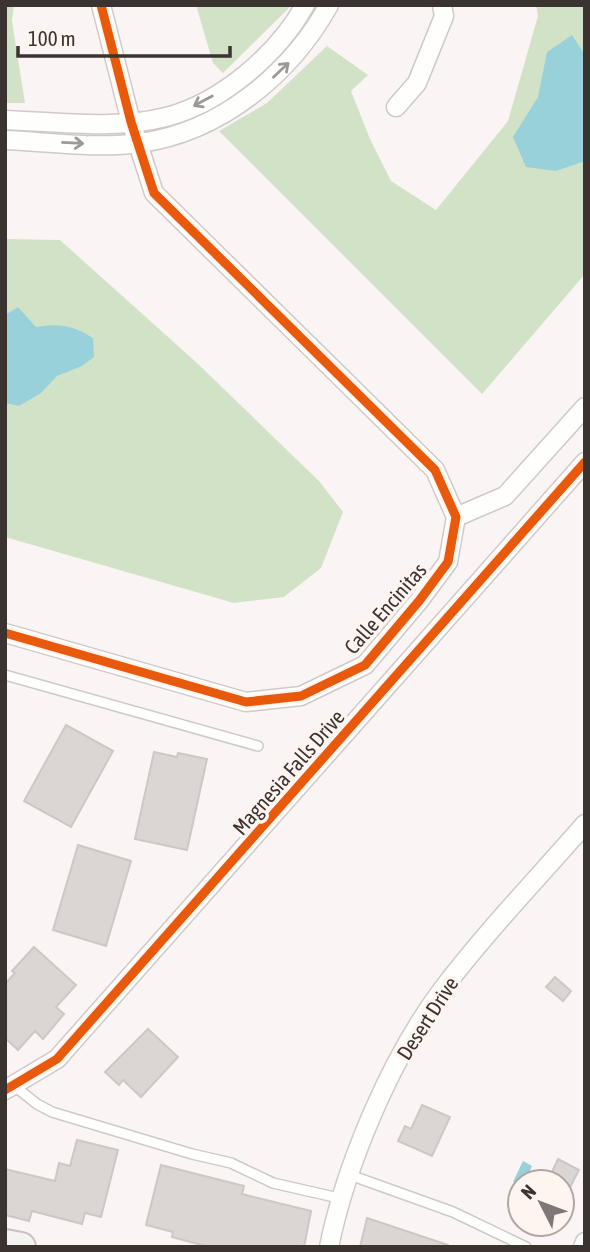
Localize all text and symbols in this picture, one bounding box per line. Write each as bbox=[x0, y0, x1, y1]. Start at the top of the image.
scale bar bbox=[18, 14, 229, 58]
text: 100 m bbox=[28, 26, 76, 50]
one-way arrow bbox=[272, 62, 289, 79]
one-way arrow bbox=[193, 95, 214, 108]
one-way arrow bbox=[62, 136, 85, 149]
street label: Calle Encinitas bbox=[339, 558, 431, 658]
street label: Magnesia Falls Drive bbox=[227, 705, 349, 839]
street label: Desert Drive bbox=[391, 972, 463, 1064]
north arrow bbox=[506, 1168, 576, 1238]
text: N bbox=[516, 1180, 540, 1203]

